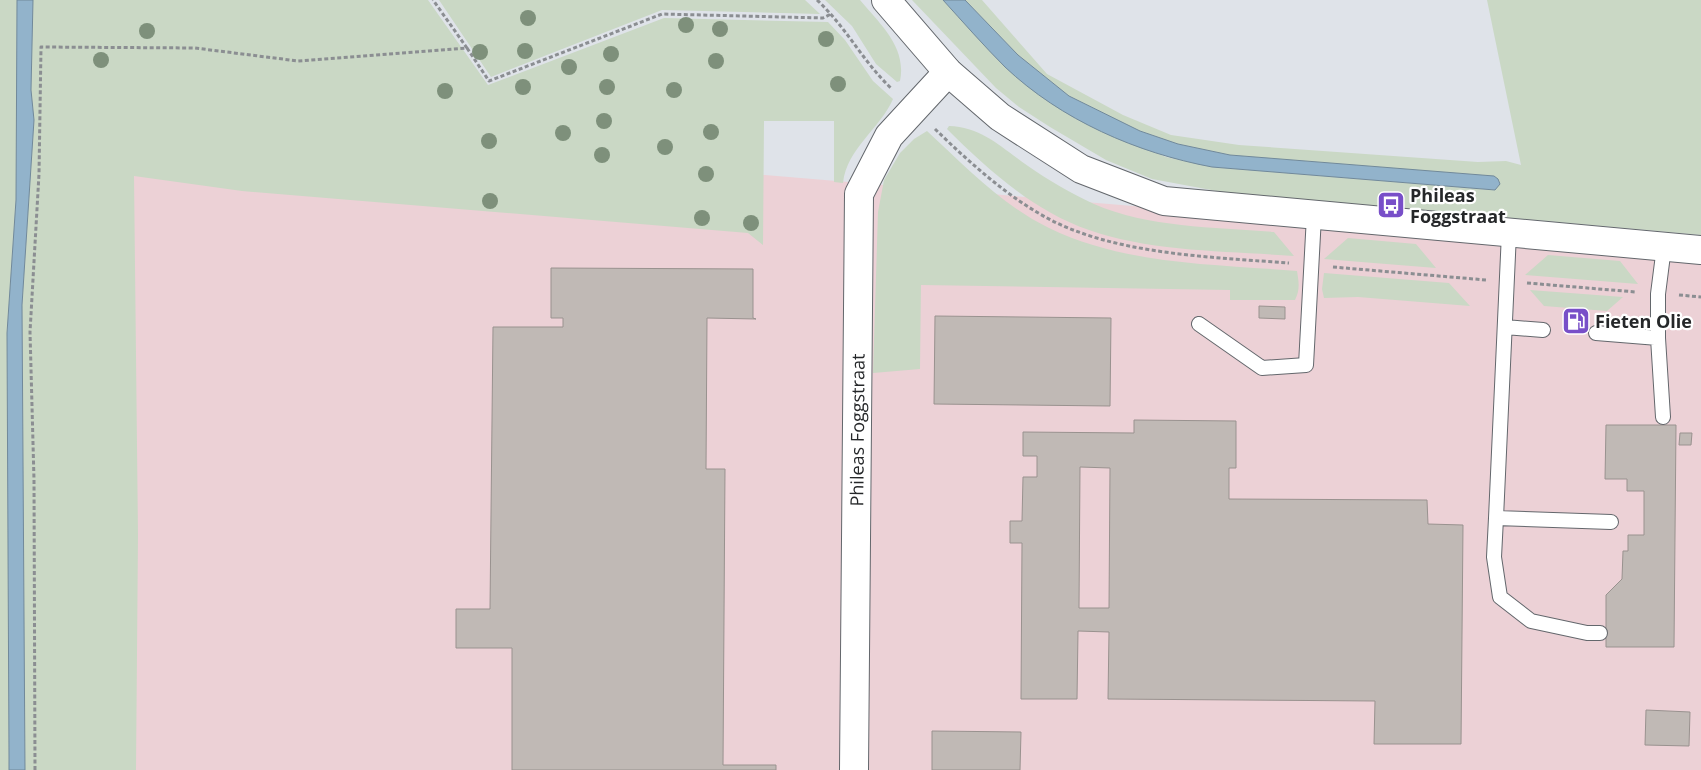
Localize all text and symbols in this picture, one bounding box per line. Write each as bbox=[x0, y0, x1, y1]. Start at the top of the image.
place label: Phileas Foggstraat bbox=[1410, 183, 1506, 228]
bus stop icon: Phileas Foggstraat bbox=[1376, 190, 1406, 220]
fuel station icon: Fieten Olie bbox=[1561, 306, 1591, 336]
place label: Fieten Olie bbox=[1595, 309, 1692, 333]
street label: Phileas Foggstraat bbox=[844, 353, 870, 507]

